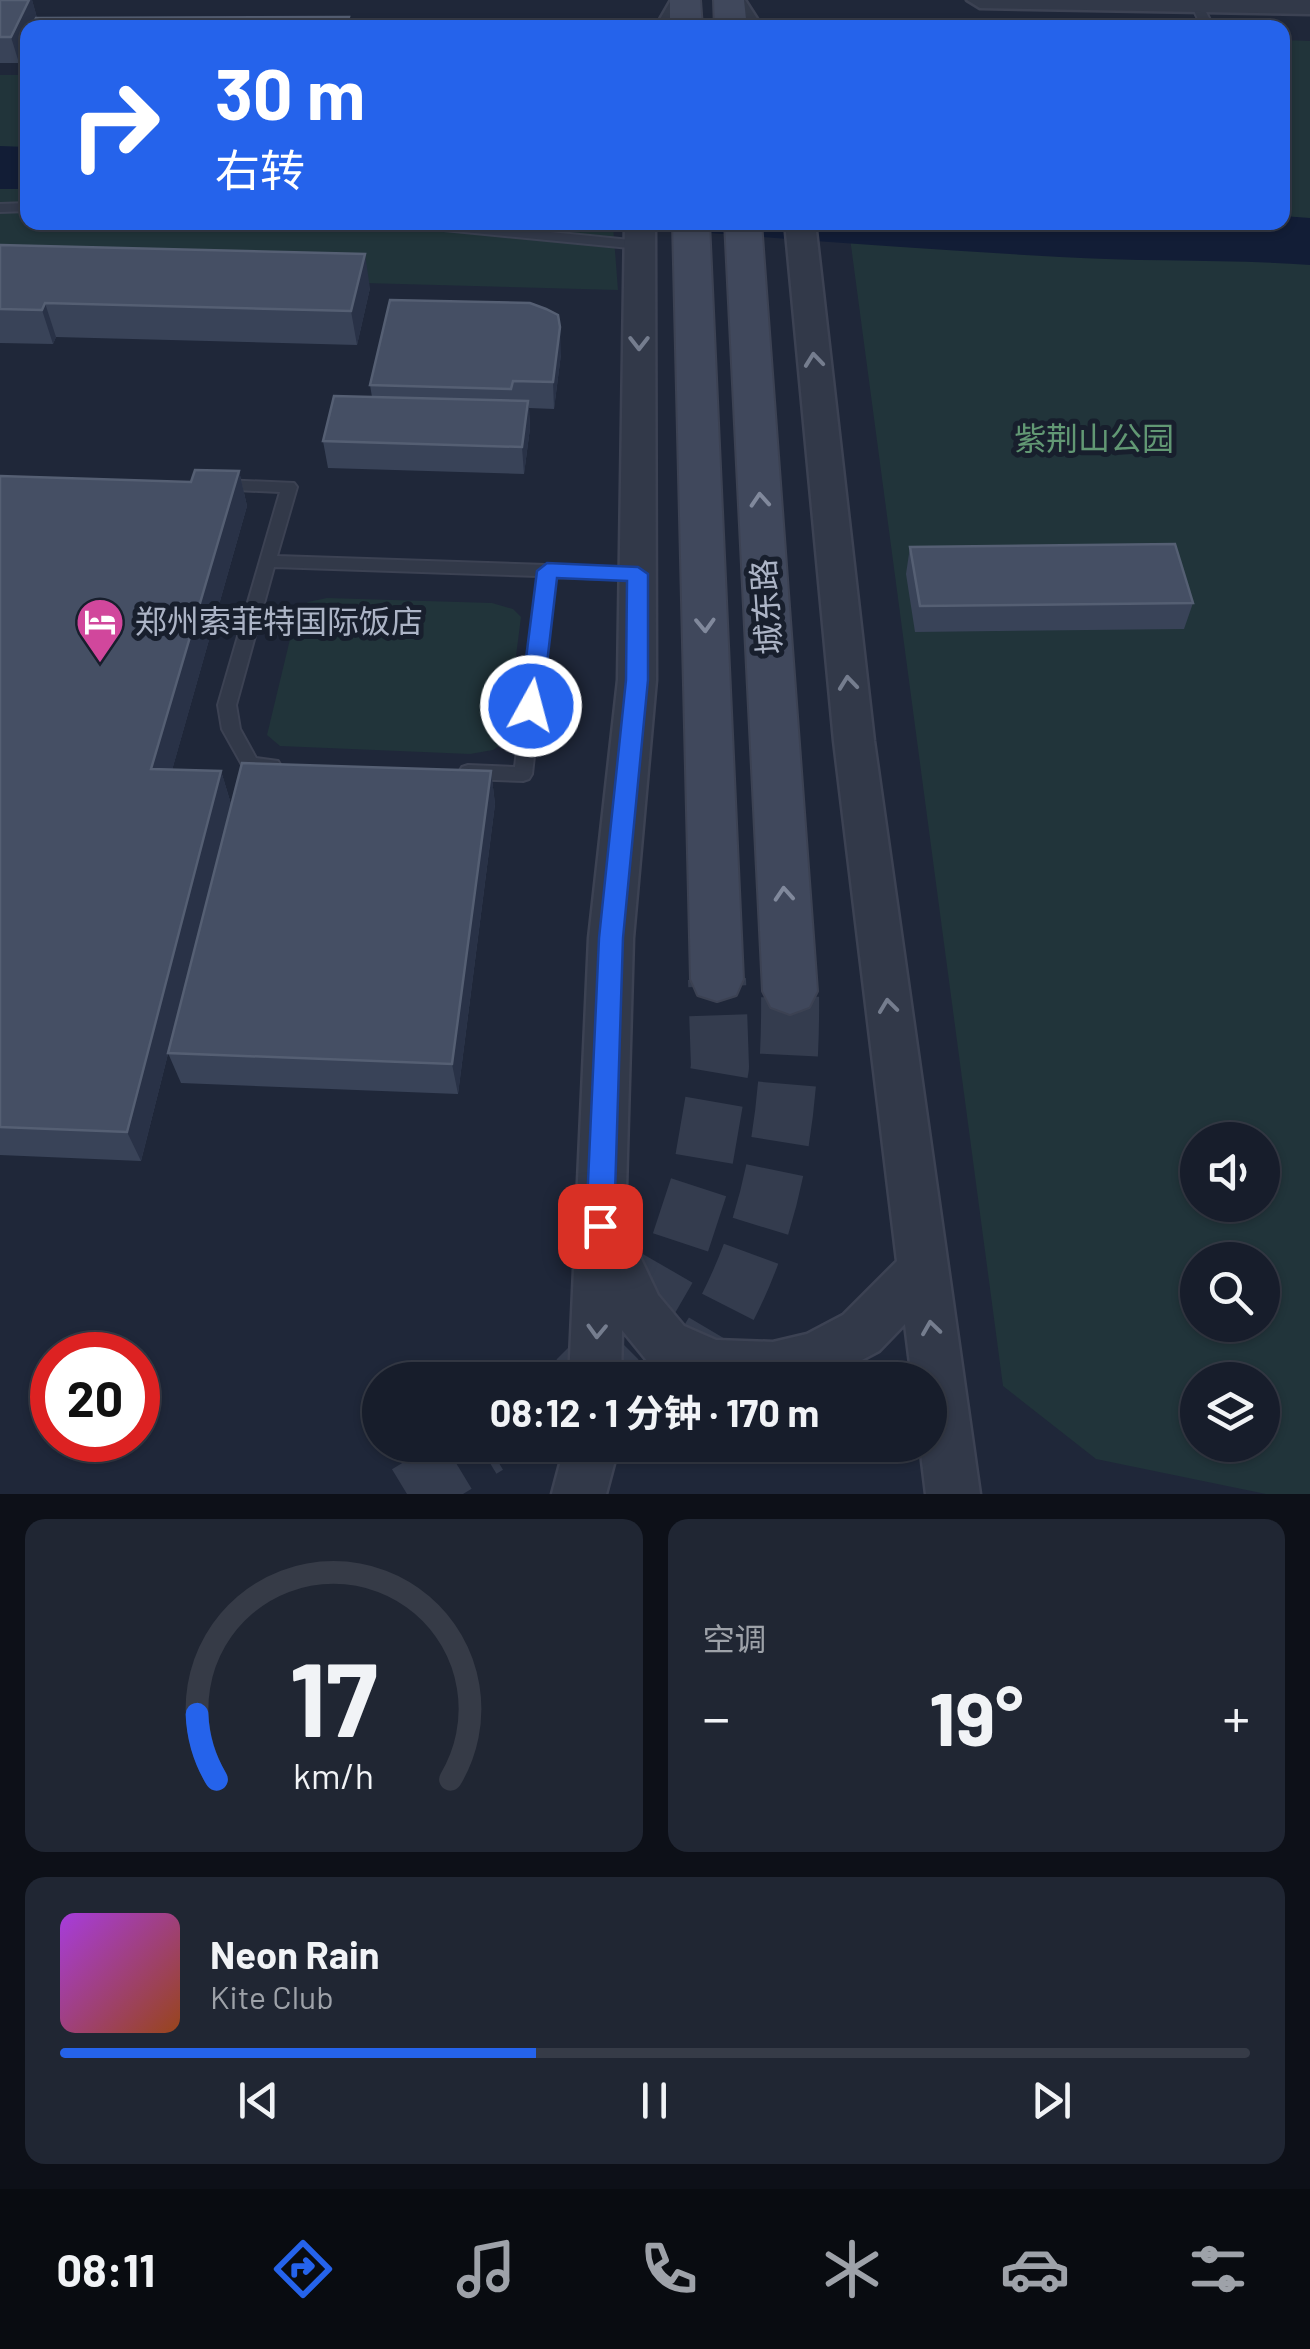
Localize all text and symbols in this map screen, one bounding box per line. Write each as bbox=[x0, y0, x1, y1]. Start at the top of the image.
text: 30 m bbox=[215, 50, 365, 134]
icon: right bbox=[50, 60, 180, 190]
text: 右转 bbox=[215, 142, 305, 196]
one-way arrow bbox=[628, 336, 650, 351]
one-way arrow bbox=[804, 352, 825, 368]
park label: 紫荆山公园 bbox=[1014, 418, 1174, 456]
one-way arrow bbox=[750, 491, 771, 507]
street label: 城东路 bbox=[743, 558, 787, 656]
hotel icon: 郑州索菲特国际饭店 bbox=[74, 596, 126, 664]
place label: 郑州索菲特国际饭店 bbox=[135, 601, 423, 639]
one-way arrow bbox=[695, 617, 716, 633]
position arrow bbox=[479, 654, 583, 758]
one-way arrow bbox=[838, 675, 859, 691]
one-way arrow bbox=[774, 885, 795, 901]
one-way arrow bbox=[879, 997, 900, 1014]
map controls bbox=[1180, 1122, 1280, 1462]
button: sound bbox=[1180, 1122, 1280, 1222]
pin bbox=[558, 1184, 643, 1269]
icon: arrive bbox=[573, 1199, 628, 1254]
button: search bbox=[1180, 1242, 1280, 1342]
one-way arrow bbox=[921, 1320, 942, 1336]
one-way arrow bbox=[586, 1324, 607, 1340]
speed limit sign: 20 bbox=[30, 1332, 160, 1462]
button: layers bbox=[1180, 1362, 1280, 1462]
text: 08:12 · 1 分钟 · 170 m bbox=[490, 1389, 819, 1435]
text: 空调 bbox=[703, 1619, 767, 1657]
text: 17 bbox=[290, 1633, 378, 1758]
text: 19° bbox=[929, 1671, 1024, 1761]
text: − bbox=[703, 1683, 730, 1749]
text: + bbox=[1222, 1683, 1250, 1749]
text: km/h bbox=[293, 1753, 374, 1796]
text: Neon Rain bbox=[210, 1931, 379, 1977]
text: Kite Club bbox=[210, 1977, 334, 2015]
icon: previous bbox=[231, 2073, 286, 2128]
icon: pause bbox=[627, 2073, 682, 2128]
icon: next bbox=[1024, 2073, 1079, 2128]
icon: directions bbox=[268, 2234, 338, 2304]
icon: music bbox=[451, 2234, 521, 2304]
icon: phone bbox=[634, 2234, 704, 2304]
icon: climate bbox=[817, 2234, 887, 2304]
icon: car bbox=[1000, 2234, 1070, 2304]
icon: filters bbox=[1183, 2234, 1253, 2304]
text: 08:11 bbox=[57, 2242, 155, 2296]

